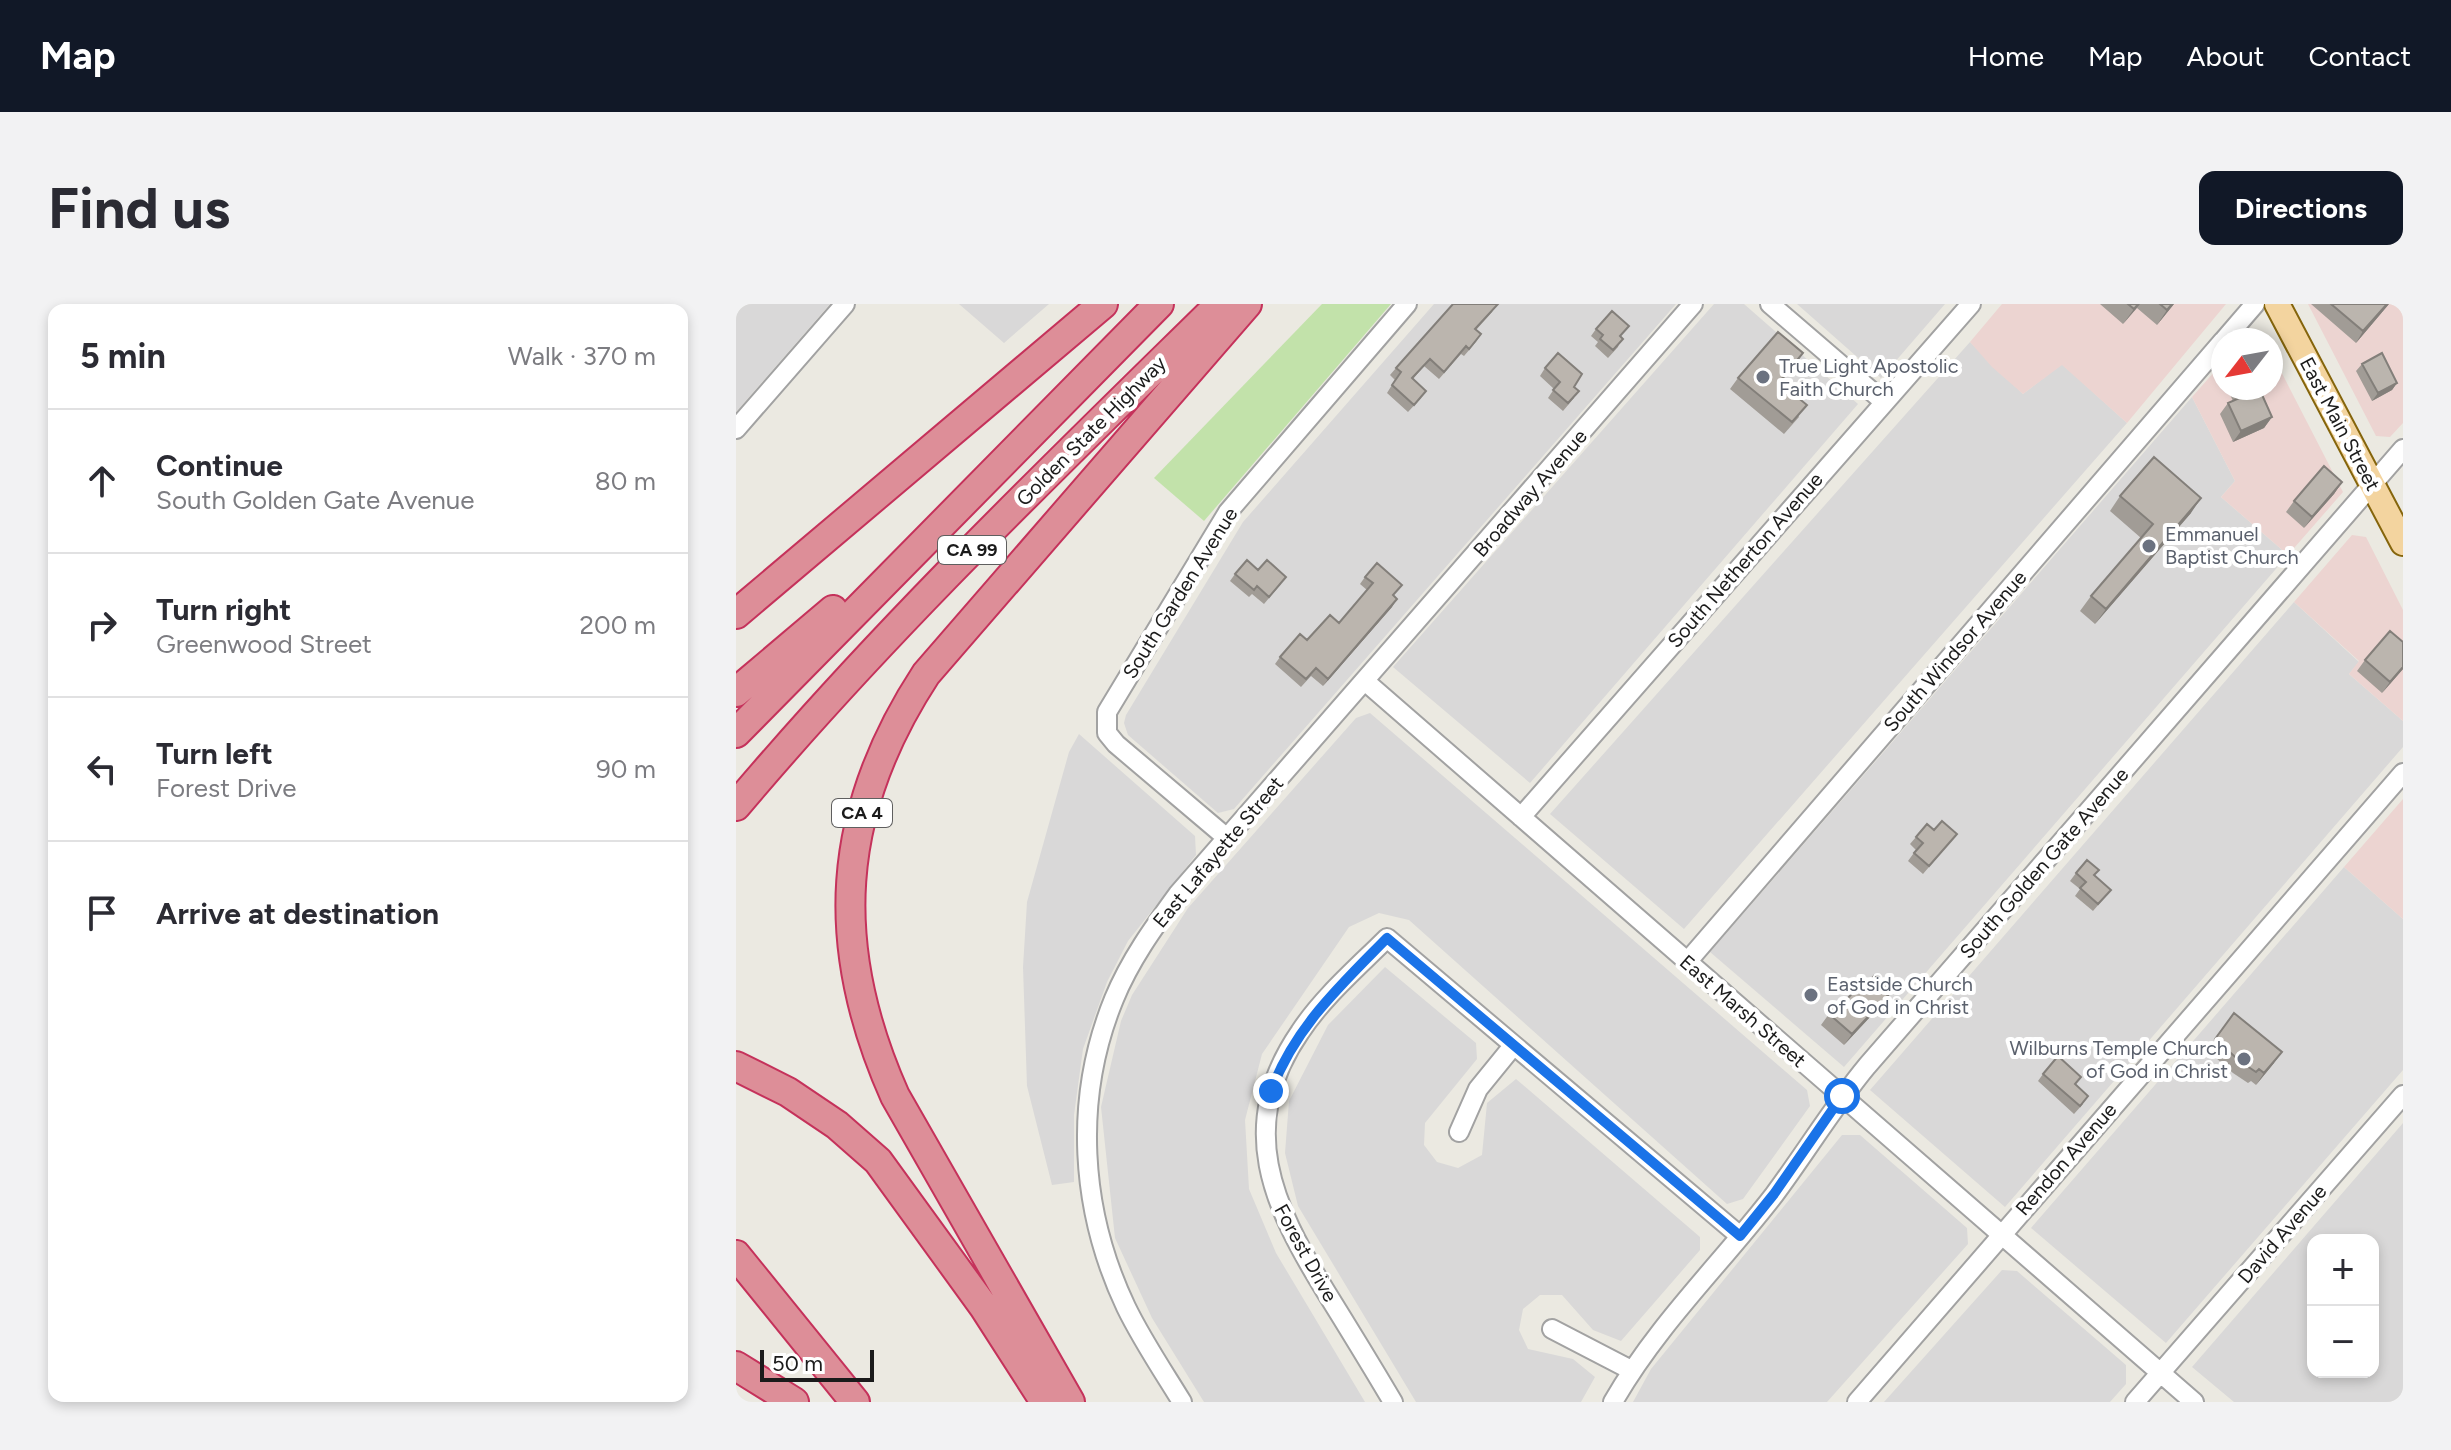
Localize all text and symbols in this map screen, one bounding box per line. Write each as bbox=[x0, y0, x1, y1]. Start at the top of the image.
text: Map bbox=[40, 33, 116, 79]
text: Home bbox=[1968, 39, 2044, 73]
text: Map bbox=[2088, 39, 2143, 73]
text: About bbox=[2187, 39, 2264, 73]
text: Contact bbox=[2308, 39, 2411, 73]
button: Directions bbox=[2199, 171, 2403, 245]
text: Find us bbox=[48, 175, 230, 242]
north arrow bbox=[2211, 328, 2283, 400]
text: 5 min bbox=[80, 336, 166, 377]
text: Walk · 370 m bbox=[508, 340, 656, 372]
street label: Golden State Highway bbox=[1011, 351, 1171, 511]
street label: East Main Street bbox=[2295, 353, 2385, 495]
place label: True Light Apostolic Faith Church bbox=[1779, 354, 1959, 401]
marker: True Light Apostolic Faith Church bbox=[1754, 368, 1772, 386]
street label: Broadway Avenue bbox=[1468, 424, 1592, 562]
text: Continue bbox=[156, 447, 283, 484]
icon: ahead bbox=[80, 459, 124, 503]
text: 80 m bbox=[595, 465, 656, 497]
street label: South Netherton Avenue bbox=[1662, 467, 1828, 653]
text: South Golden Gate Avenue bbox=[156, 484, 475, 516]
street label: South Garden Avenue bbox=[1118, 503, 1242, 683]
place label: Emmanuel Baptist Church bbox=[2165, 522, 2299, 569]
road number: CA 99 bbox=[938, 536, 1006, 564]
marker: Emmanuel Baptist Church bbox=[2140, 537, 2158, 555]
street label: South Windsor Avenue bbox=[1878, 565, 2032, 736]
text: Turn right bbox=[156, 591, 291, 628]
icon: right bbox=[80, 603, 124, 647]
text: 200 m bbox=[580, 609, 656, 641]
text: Greenwood Street bbox=[156, 628, 372, 660]
text: Turn left bbox=[156, 735, 273, 772]
icon: left bbox=[80, 747, 124, 791]
text: 90 m bbox=[596, 753, 656, 785]
street label: South Golden Gate Avenue bbox=[1955, 763, 2133, 963]
text: Forest Drive bbox=[156, 772, 297, 804]
street label: East Lafayette Street bbox=[1148, 772, 1288, 932]
road number: CA 4 bbox=[832, 799, 892, 827]
icon: arrive bbox=[80, 891, 124, 935]
text: Arrive at destination bbox=[156, 895, 439, 932]
street label: East Marsh Street bbox=[1675, 950, 1811, 1072]
place label: Eastside Church of God in Christ bbox=[1827, 972, 1973, 1019]
marker: Eastside Church of God in Christ bbox=[1802, 986, 1820, 1004]
place label: Wilburns Temple Church of God in Christ bbox=[2009, 1036, 2228, 1083]
marker: Wilburns Temple Church of God in Christ bbox=[2235, 1050, 2253, 1068]
route end bbox=[1253, 1073, 1289, 1109]
route start bbox=[1824, 1078, 1860, 1114]
street label: Rendon Avenue bbox=[2010, 1098, 2122, 1220]
street label: David Avenue bbox=[2233, 1180, 2331, 1288]
street label: Forest Drive bbox=[1269, 1200, 1343, 1306]
map controls bbox=[2307, 1234, 2379, 1378]
button: + bbox=[2307, 1234, 2379, 1306]
button: − bbox=[2307, 1306, 2379, 1378]
scale bar bbox=[760, 1346, 874, 1382]
text: 50 m bbox=[772, 1350, 823, 1377]

